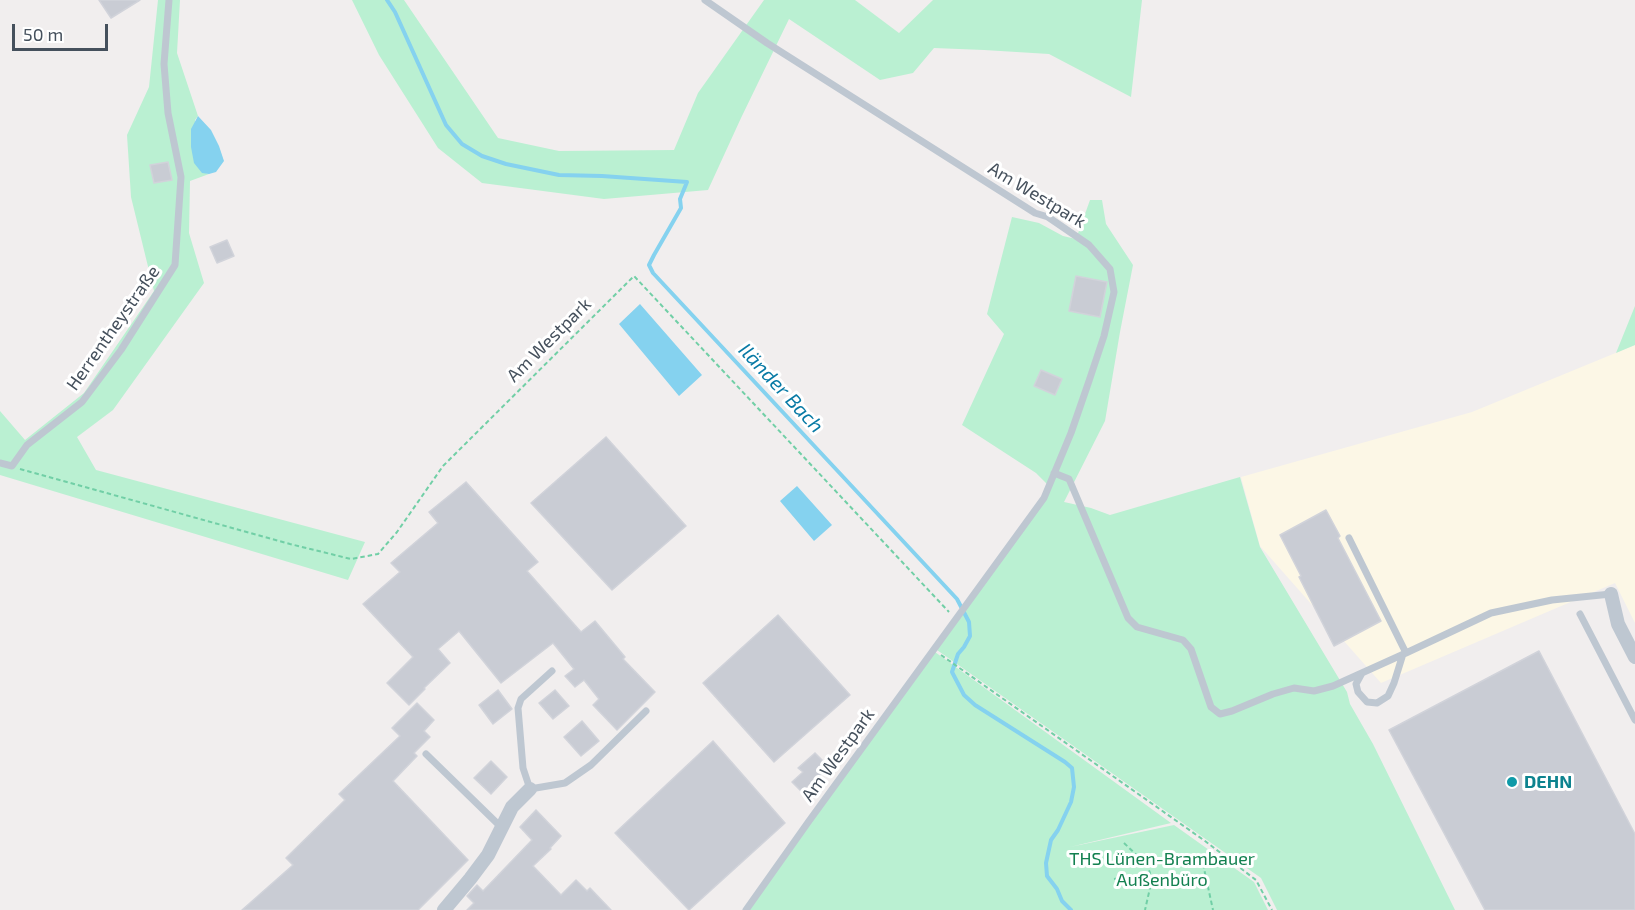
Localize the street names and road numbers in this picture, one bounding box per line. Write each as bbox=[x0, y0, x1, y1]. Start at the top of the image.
street label: Am Westpark bbox=[984, 157, 1090, 233]
street label: Herrentheystraße bbox=[62, 261, 164, 395]
street label: Am Westpark bbox=[502, 293, 596, 387]
street label: Am Westpark bbox=[797, 704, 879, 806]

